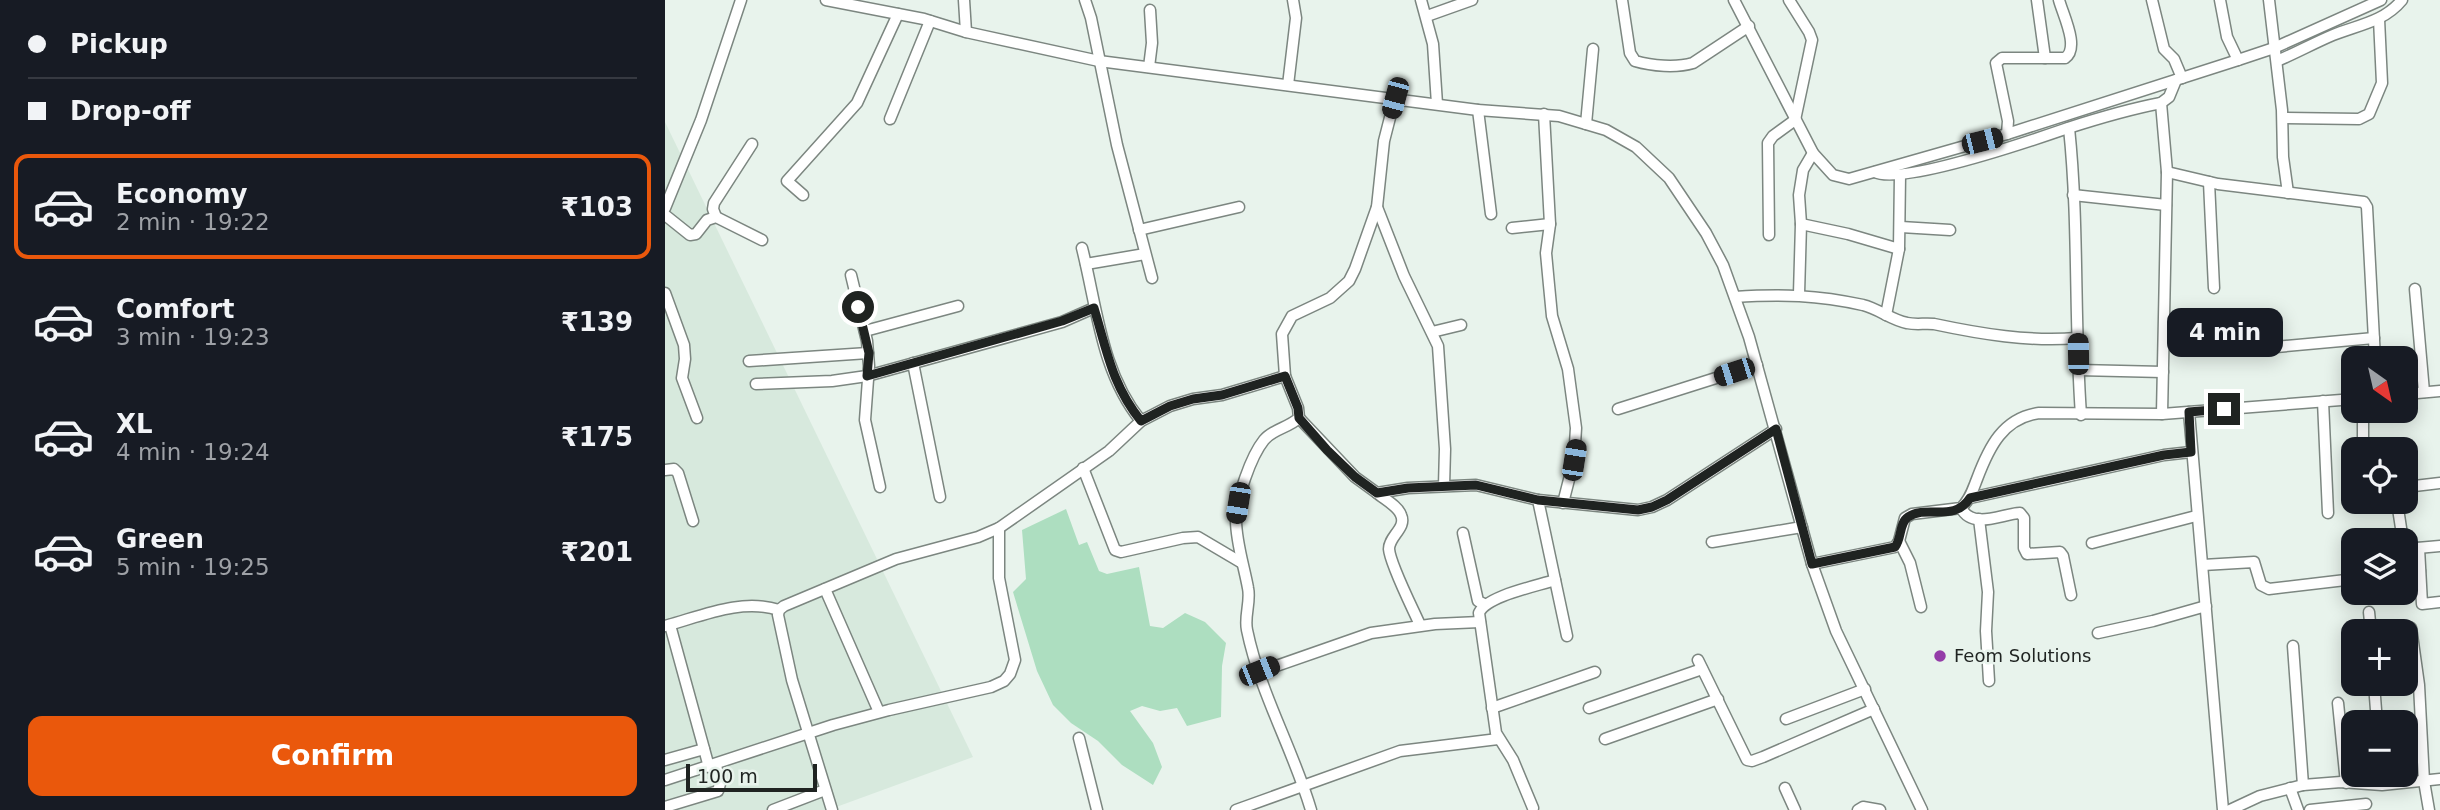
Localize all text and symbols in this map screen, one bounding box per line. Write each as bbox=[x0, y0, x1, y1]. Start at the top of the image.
text: Pickup bbox=[70, 29, 168, 59]
car bbox=[1380, 75, 1411, 121]
text: Drop-off bbox=[70, 96, 191, 126]
car bbox=[1960, 126, 2005, 156]
icon: car bbox=[32, 175, 95, 238]
text: Economy bbox=[116, 179, 247, 209]
text: ₹103 bbox=[561, 192, 633, 222]
text: 2 min · 19:22 bbox=[116, 209, 270, 235]
icon: car bbox=[32, 290, 95, 353]
route start bbox=[842, 291, 874, 323]
text: Comfort bbox=[116, 294, 234, 324]
text: ₹139 bbox=[561, 307, 633, 337]
callout: 4 min bbox=[2166, 308, 2282, 356]
text: 4 min bbox=[2189, 319, 2261, 345]
text: 3 min · 19:23 bbox=[116, 324, 270, 350]
car bbox=[2068, 333, 2089, 375]
north arrow bbox=[2341, 346, 2419, 424]
map controls bbox=[2341, 346, 2418, 787]
car bbox=[1711, 356, 1758, 388]
route end bbox=[2208, 393, 2240, 425]
icon: car bbox=[32, 405, 95, 468]
text: XL bbox=[116, 409, 153, 439]
text: ₹175 bbox=[561, 422, 633, 452]
button: locate bbox=[2341, 437, 2418, 514]
car bbox=[1561, 438, 1588, 482]
text: 4 min · 19:24 bbox=[116, 439, 270, 465]
car bbox=[1225, 481, 1252, 525]
icon: car bbox=[32, 520, 95, 583]
text: Green bbox=[116, 524, 204, 554]
button: layers bbox=[2341, 528, 2418, 605]
text: ₹201 bbox=[561, 537, 633, 567]
text: 5 min · 19:25 bbox=[116, 554, 270, 580]
button: + bbox=[2341, 619, 2418, 696]
place label: Feom Solutions bbox=[1954, 645, 2091, 666]
marker: Feom Solutions bbox=[1932, 648, 1948, 664]
car bbox=[1236, 653, 1283, 689]
button: − bbox=[2341, 710, 2418, 787]
button: Confirm bbox=[28, 716, 637, 796]
scale bar bbox=[686, 761, 817, 793]
text: 100 m bbox=[697, 765, 758, 787]

